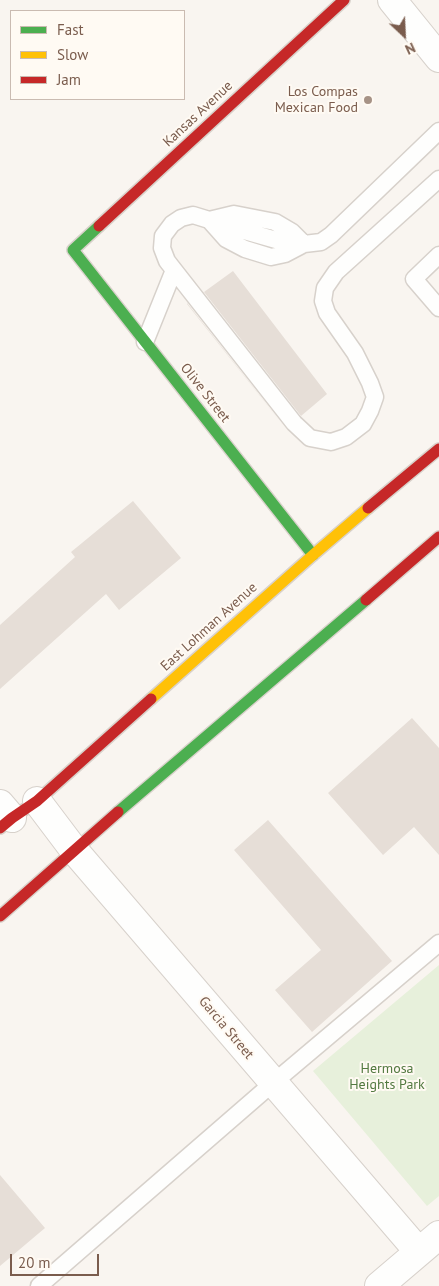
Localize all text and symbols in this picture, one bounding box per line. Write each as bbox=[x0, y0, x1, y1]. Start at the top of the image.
legend bbox=[10, 10, 185, 100]
north arrow bbox=[379, 10, 429, 60]
text: Fast bbox=[57, 20, 84, 39]
text: N bbox=[402, 38, 418, 59]
text: Slow bbox=[57, 45, 88, 64]
text: Jam bbox=[57, 70, 81, 89]
street label: Kansas Avenue bbox=[160, 78, 236, 150]
place label: Los Compas Mexican Food bbox=[275, 84, 358, 116]
marker: Los Compas Mexican Food bbox=[362, 94, 374, 106]
street label: Olive Street bbox=[177, 360, 233, 426]
street label: East Lohman Avenue bbox=[157, 579, 261, 675]
street label: Garcia Street bbox=[195, 993, 257, 1063]
park label: Hermosa Heights Park bbox=[349, 1061, 425, 1094]
scale bar bbox=[12, 1244, 101, 1276]
text: 20 m bbox=[18, 1253, 51, 1272]

